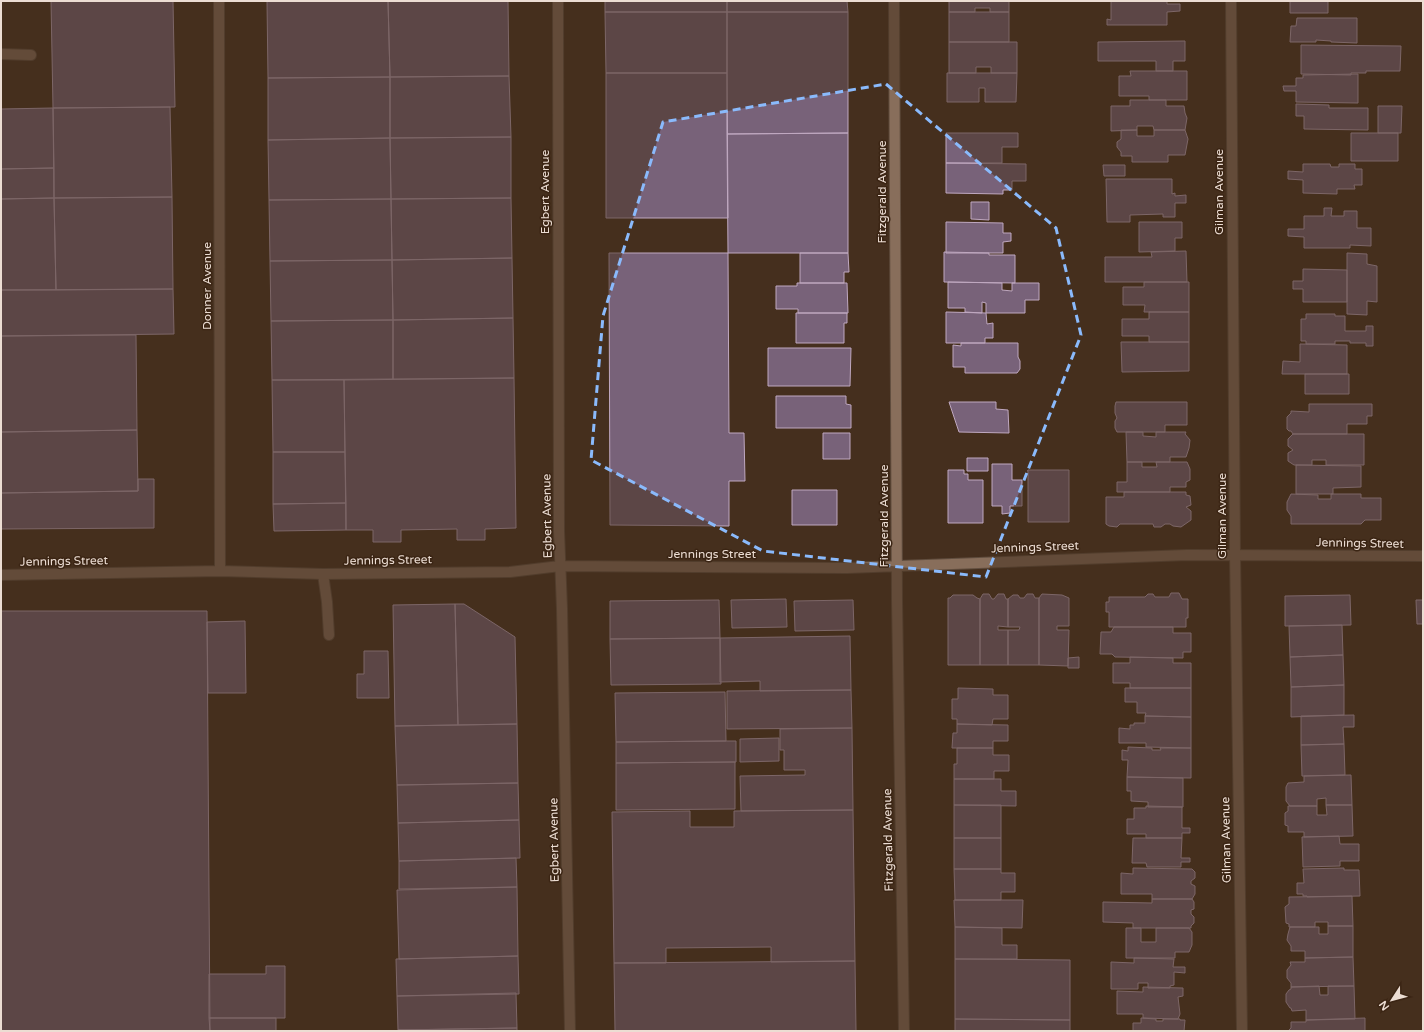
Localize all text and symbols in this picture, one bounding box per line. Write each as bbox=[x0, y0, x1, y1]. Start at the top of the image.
street label: Fitzgerald Avenue bbox=[875, 140, 889, 244]
street label: Egbert Avenue bbox=[538, 149, 552, 234]
street label: Gilman Avenue bbox=[1212, 149, 1226, 235]
street label: Donner Avenue bbox=[200, 242, 214, 330]
street label: Fitzgerald Avenue bbox=[877, 464, 891, 568]
street label: Egbert Avenue bbox=[539, 473, 555, 558]
street label: Gilman Avenue bbox=[1215, 473, 1229, 559]
street label: Jennings Street bbox=[1316, 535, 1405, 551]
street label: Jennings Street bbox=[991, 538, 1080, 556]
street label: Jennings Street bbox=[668, 547, 756, 561]
street label: Jennings Street bbox=[344, 552, 433, 568]
street label: Jennings Street bbox=[20, 553, 109, 569]
street label: Fitzgerald Avenue bbox=[880, 788, 896, 892]
street label: Egbert Avenue bbox=[546, 797, 562, 882]
street label: Gilman Avenue bbox=[1218, 797, 1234, 883]
north arrow bbox=[1372, 980, 1412, 1020]
text: N bbox=[1376, 998, 1392, 1013]

